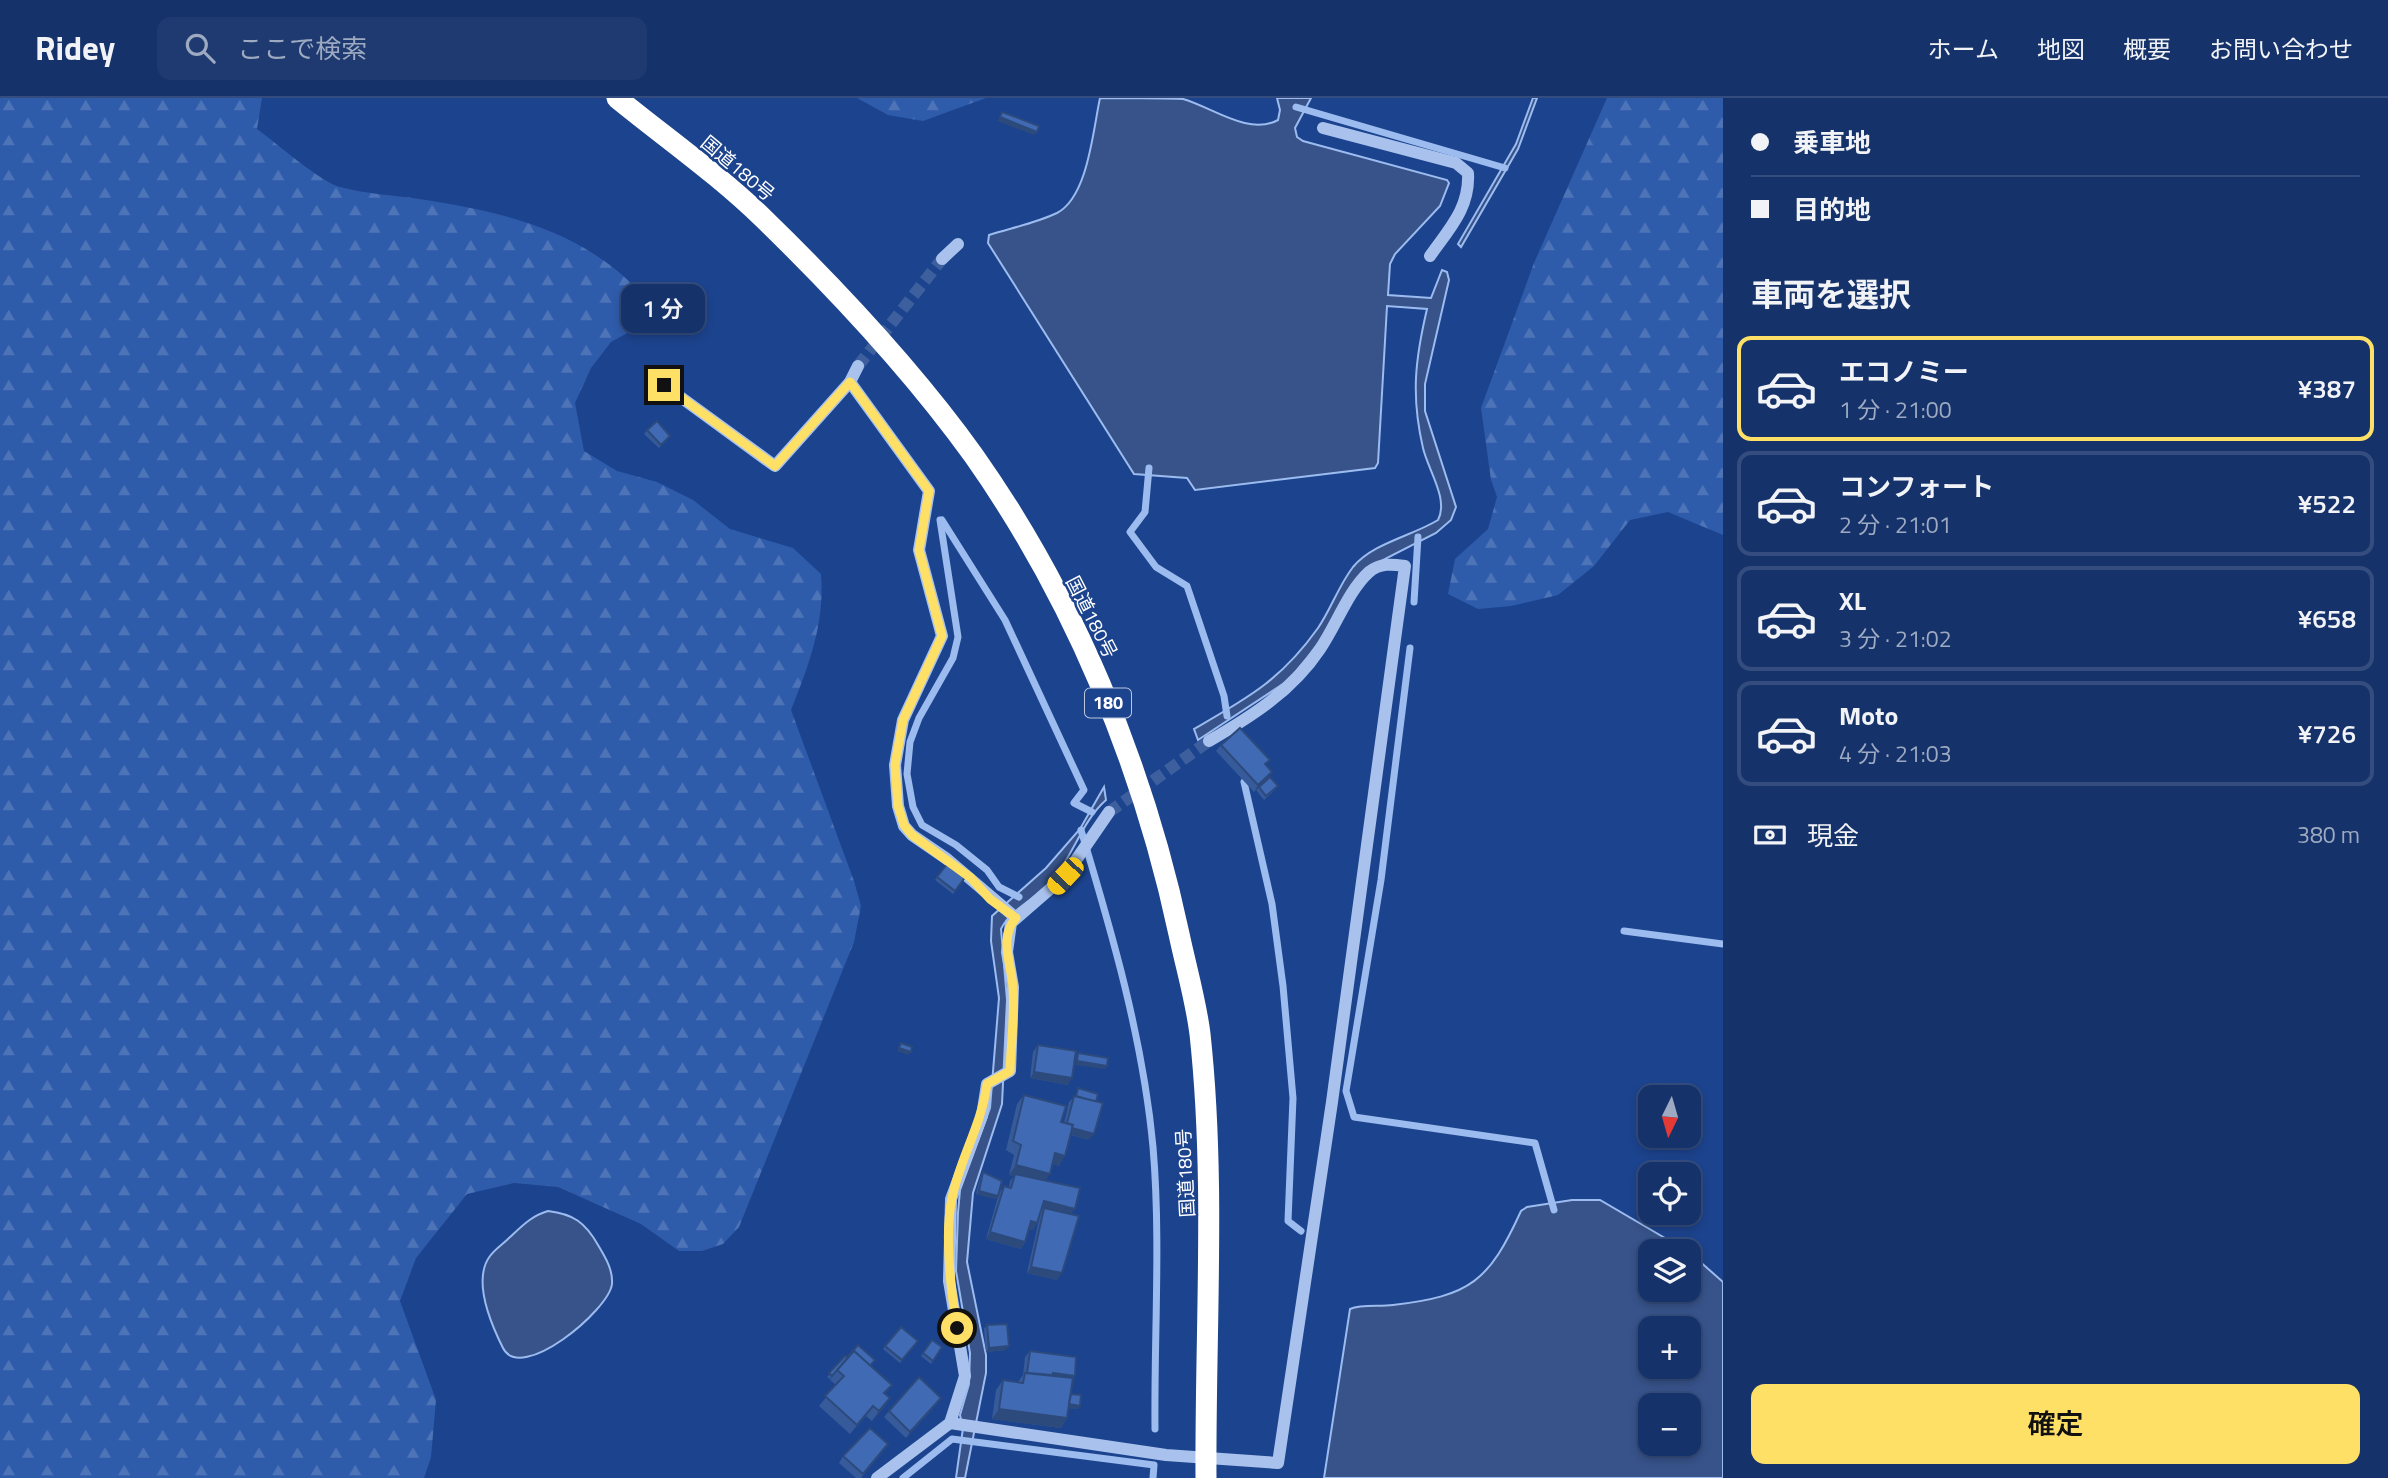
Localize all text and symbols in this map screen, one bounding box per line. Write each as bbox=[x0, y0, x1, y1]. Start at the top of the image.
search box bbox=[157, 17, 647, 80]
text: Ridey bbox=[35, 23, 115, 73]
icon: search bbox=[181, 29, 219, 67]
text: ここで検索 bbox=[237, 29, 367, 68]
text: ホーム bbox=[1928, 31, 1999, 67]
text: 地図 bbox=[2037, 31, 2085, 67]
text: 概要 bbox=[2123, 31, 2171, 67]
text: お問い合わせ bbox=[2209, 31, 2353, 67]
text: 乗車地 bbox=[1793, 123, 1871, 162]
street label: 国道180号 bbox=[695, 128, 782, 207]
text: 目的地 bbox=[1793, 190, 1871, 229]
text: 車両を選択 bbox=[1751, 270, 1911, 318]
callout: 1 分 bbox=[622, 284, 706, 332]
text: 1 分 bbox=[643, 291, 683, 326]
text: エコノミー bbox=[1839, 352, 1969, 391]
icon: car bbox=[1755, 357, 1818, 420]
route end bbox=[648, 369, 680, 401]
text: ¥387 bbox=[2298, 369, 2356, 408]
text: 1 分 · 21:00 bbox=[1839, 392, 1952, 427]
text: コンフォート bbox=[1839, 467, 1994, 506]
icon: car bbox=[1755, 472, 1818, 535]
text: ¥522 bbox=[2298, 484, 2356, 523]
text: 2 分 · 21:01 bbox=[1839, 507, 1952, 542]
street label: 国道180号 bbox=[1059, 571, 1126, 663]
text: XL bbox=[1839, 581, 1866, 620]
icon: car bbox=[1755, 587, 1818, 650]
text: ¥658 bbox=[2298, 599, 2356, 638]
text: 3 分 · 21:02 bbox=[1839, 621, 1952, 656]
road number: 180 bbox=[1085, 688, 1131, 718]
text: Moto bbox=[1839, 696, 1898, 735]
icon: car bbox=[1755, 702, 1818, 765]
text: ¥726 bbox=[2298, 714, 2356, 753]
text: 4 分 · 21:03 bbox=[1839, 736, 1952, 771]
icon: cash bbox=[1751, 816, 1789, 854]
text: 現金 bbox=[1807, 816, 1859, 855]
text: 380 m bbox=[2297, 817, 2360, 852]
car bbox=[1043, 853, 1088, 899]
north arrow bbox=[1638, 1085, 1701, 1148]
map controls bbox=[1638, 1085, 1701, 1456]
street label: 国道180号 bbox=[1168, 1128, 1201, 1218]
button: locate bbox=[1638, 1162, 1701, 1225]
button: layers bbox=[1638, 1239, 1701, 1302]
route start bbox=[941, 1312, 973, 1344]
button: + bbox=[1638, 1316, 1701, 1379]
button: 確定 bbox=[1751, 1384, 2360, 1464]
button: − bbox=[1638, 1393, 1701, 1456]

